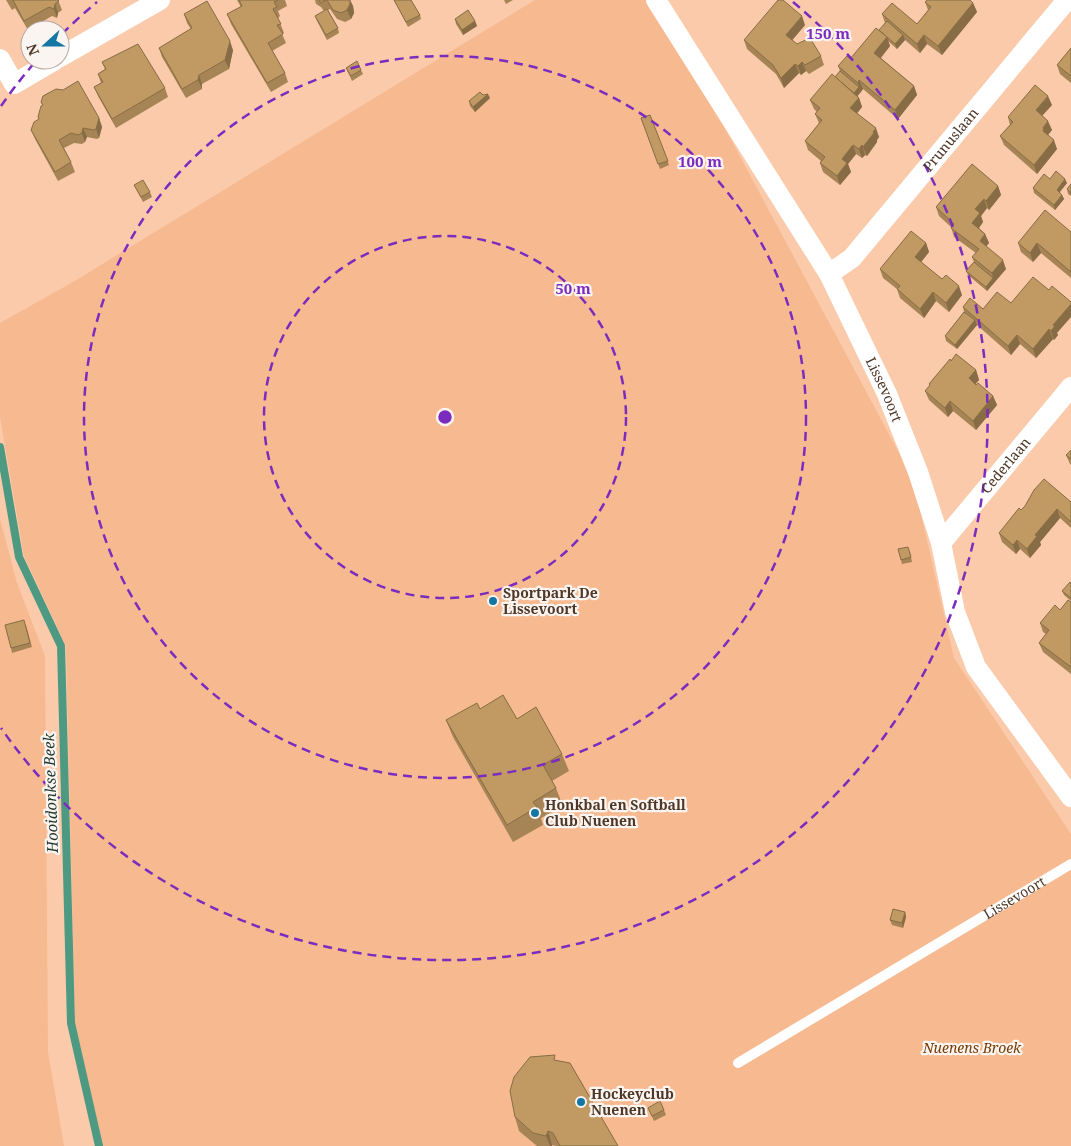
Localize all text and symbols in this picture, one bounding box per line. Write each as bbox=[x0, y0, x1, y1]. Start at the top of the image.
north arrow bbox=[20, 20, 70, 70]
text: 150 m bbox=[806, 23, 850, 43]
text: N bbox=[22, 41, 43, 58]
street label: Prunuslaan bbox=[918, 104, 982, 175]
text: 100 m bbox=[678, 151, 722, 171]
text: 50 m bbox=[555, 278, 591, 298]
street label: Lissevoort bbox=[862, 354, 907, 425]
centre of rings bbox=[436, 408, 454, 426]
street label: Cederlaan bbox=[976, 433, 1034, 497]
place label: Sportpark De Lissevoort bbox=[503, 583, 598, 618]
marker: Sportpark De Lissevoort bbox=[487, 595, 499, 607]
water label: Hooidonkse Beek bbox=[38, 732, 62, 854]
place label: Honkbal en Softball Club Nuenen bbox=[545, 795, 686, 830]
marker: Honkbal en Softball Club Nuenen bbox=[529, 807, 541, 819]
street label: Lissevoort bbox=[980, 871, 1049, 923]
park label: Nuenens Broek bbox=[922, 1038, 1022, 1057]
place label: Hockeyclub Nuenen bbox=[591, 1084, 674, 1119]
marker: Hockeyclub Nuenen bbox=[575, 1096, 587, 1108]

